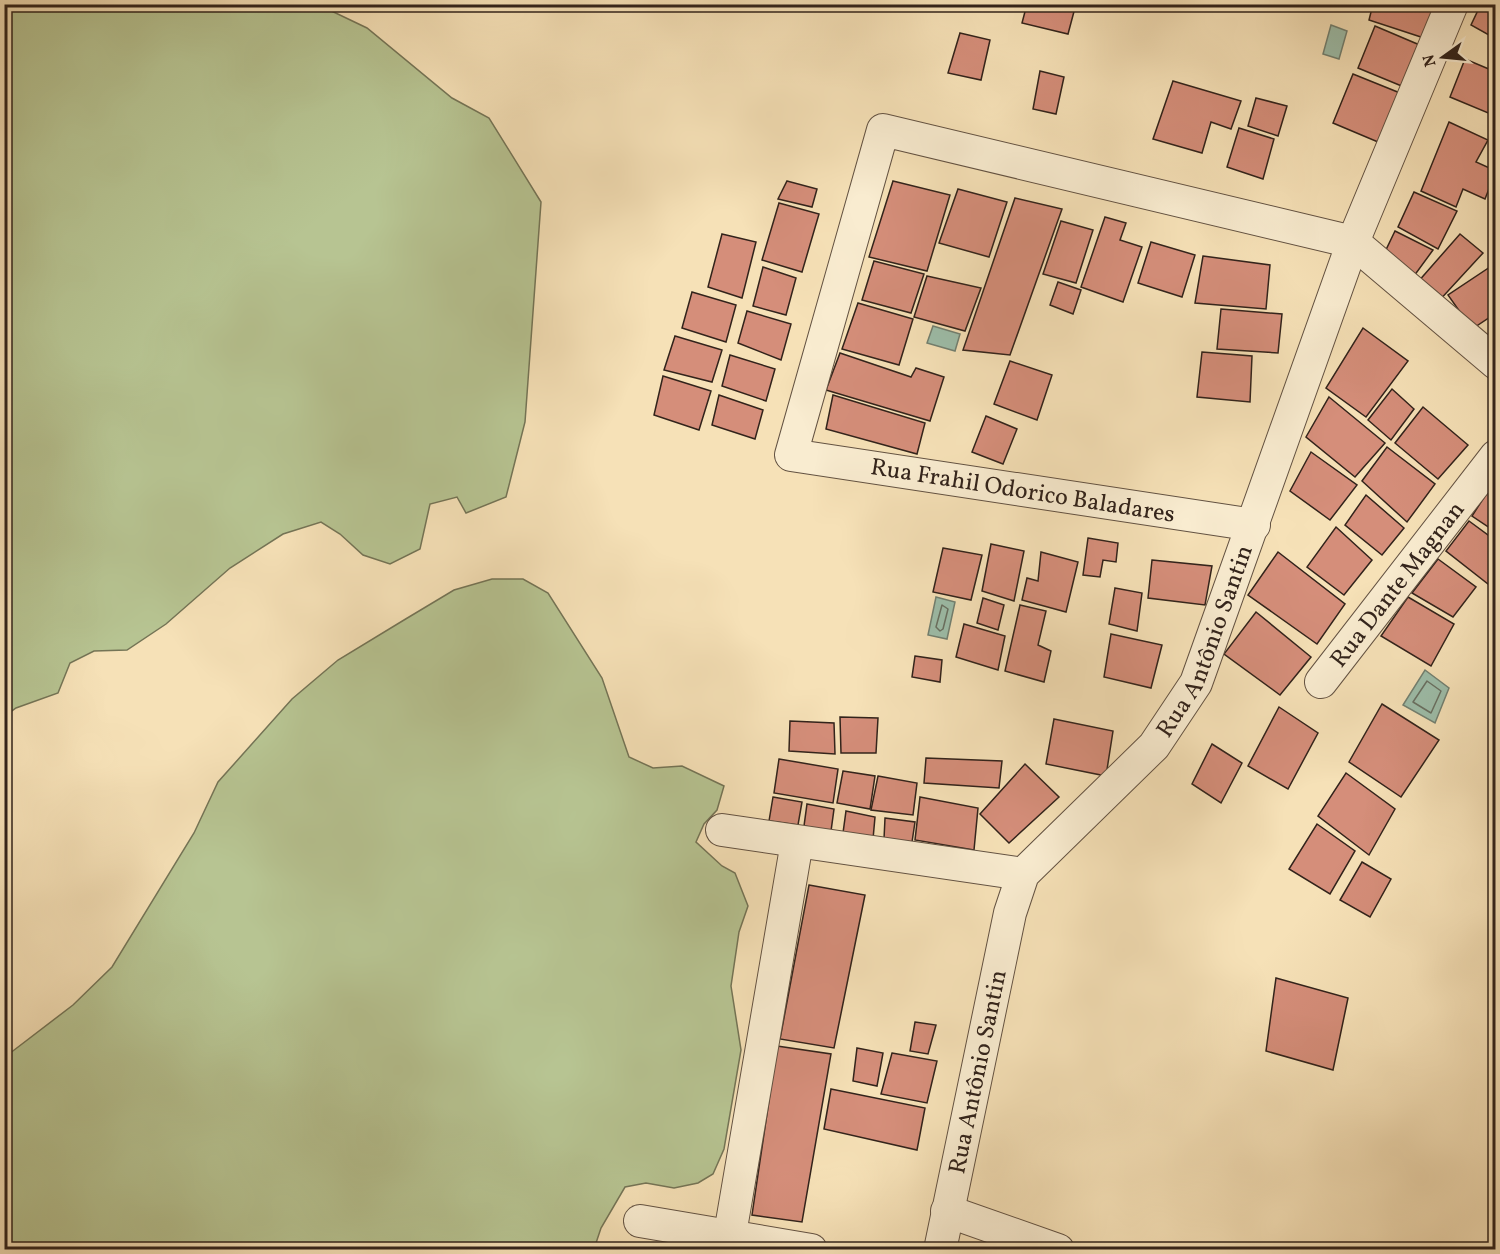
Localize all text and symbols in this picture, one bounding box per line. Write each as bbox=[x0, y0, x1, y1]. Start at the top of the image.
north arrow bbox=[1413, 27, 1473, 87]
text: N bbox=[1418, 52, 1443, 69]
street label: Rua Frahil Odorico Baladares bbox=[868, 451, 1177, 533]
street label: Rua Dante Magnan bbox=[1323, 495, 1474, 675]
street label: Rua Antônio Santin bbox=[1149, 541, 1263, 745]
street label: Rua Antônio Santin bbox=[941, 967, 1017, 1177]

